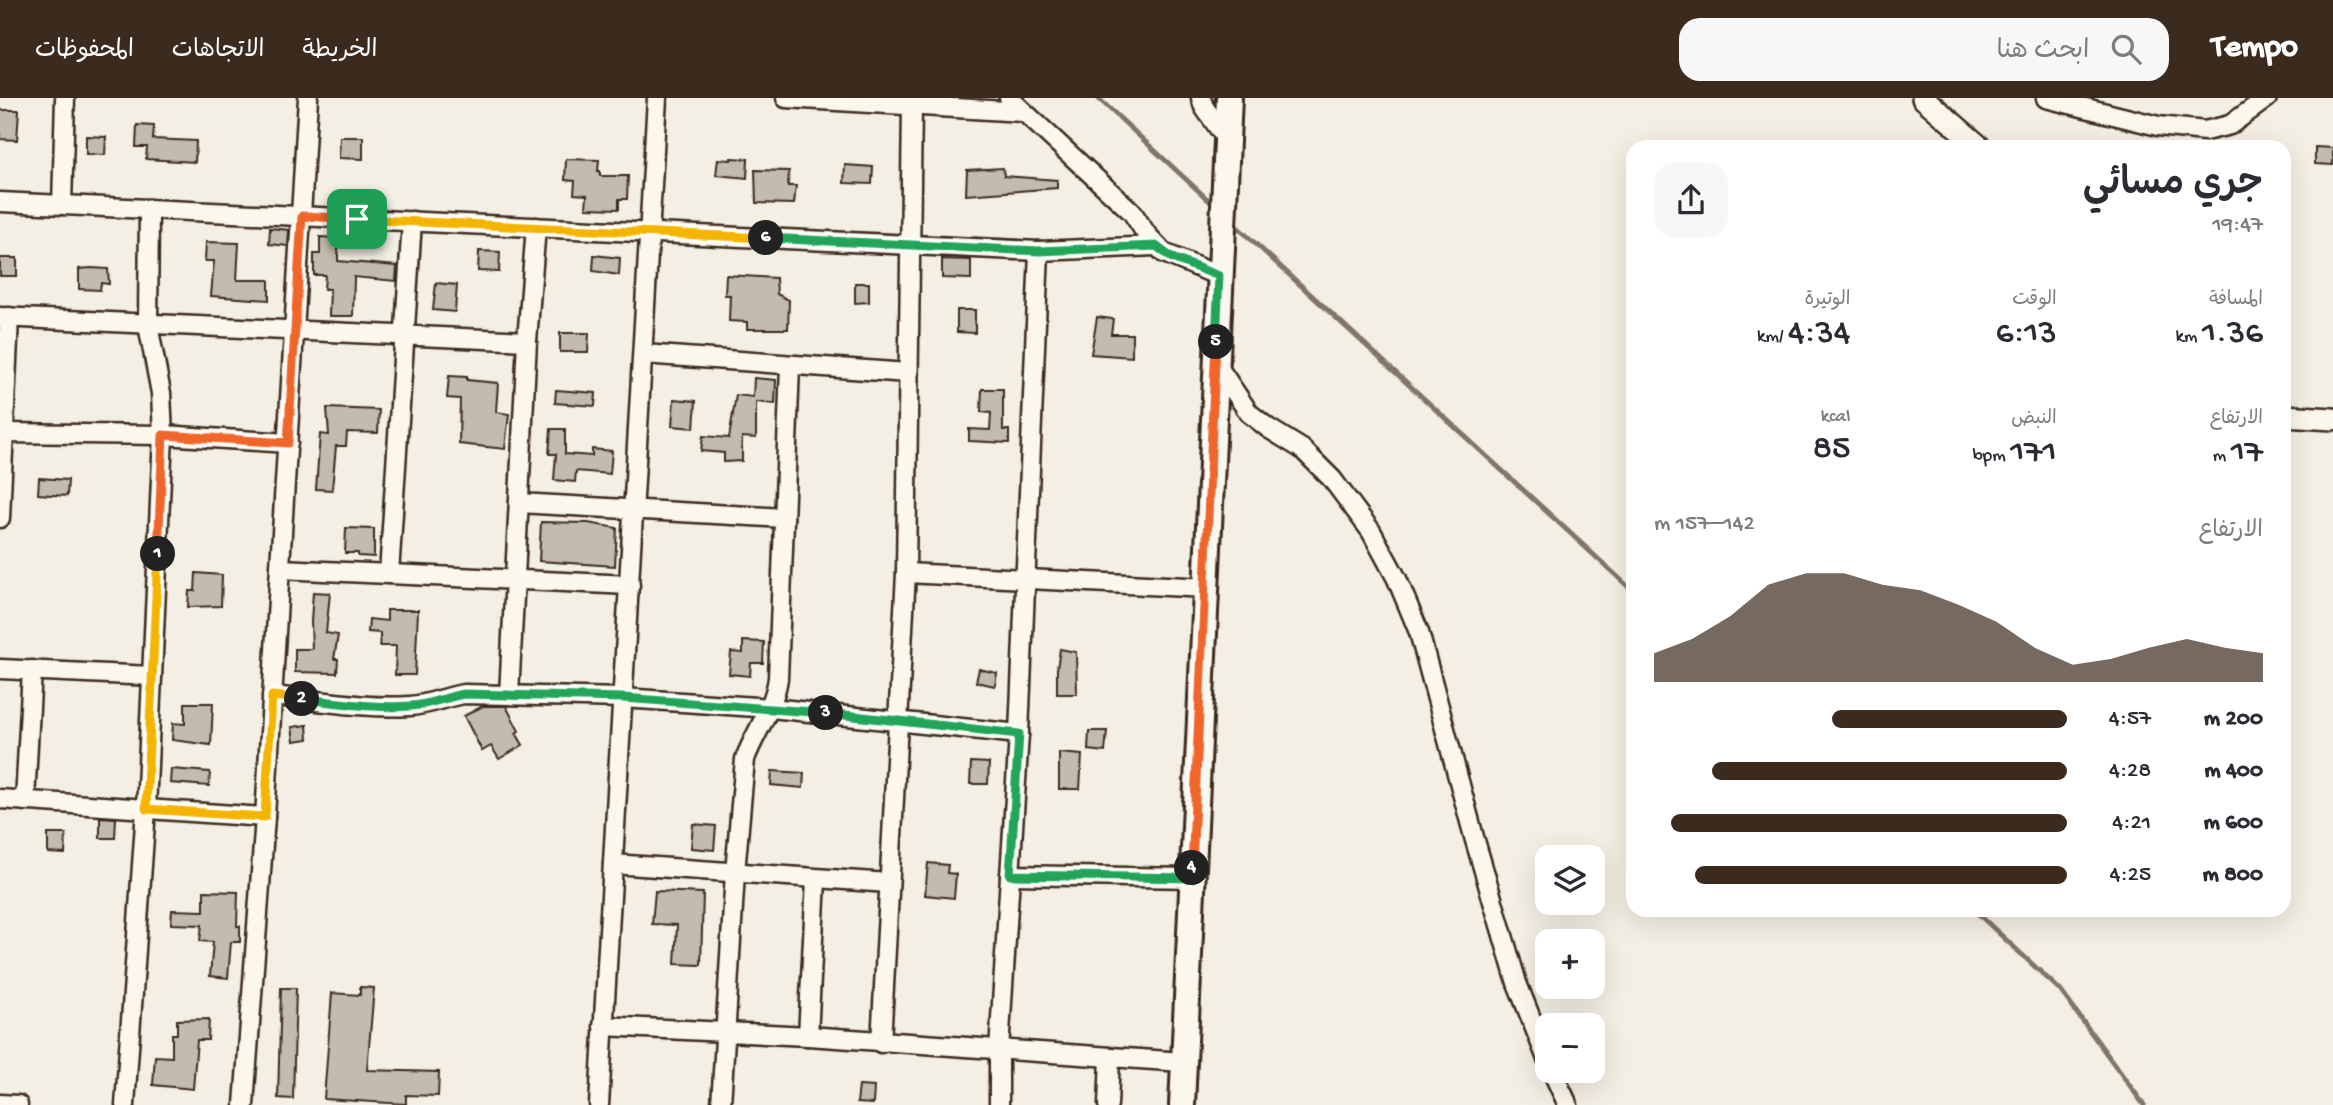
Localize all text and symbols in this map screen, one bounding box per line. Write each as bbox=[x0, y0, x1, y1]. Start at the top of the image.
search box bbox=[1679, 18, 2169, 81]
icon: search bbox=[2107, 30, 2145, 68]
text: Tempo bbox=[2211, 30, 2298, 68]
text: المحفوظات bbox=[35, 37, 134, 66]
text: الاتجاهات bbox=[172, 37, 265, 66]
text: الخريطة bbox=[303, 37, 377, 66]
text: ابحث هنا bbox=[1996, 37, 2089, 68]
button: share bbox=[1654, 163, 1728, 237]
text: جري مسائي bbox=[2083, 164, 2263, 208]
pin bbox=[327, 189, 387, 249]
icon: arrive bbox=[338, 200, 376, 238]
text: 19:47 bbox=[2212, 212, 2263, 239]
pin: 6 bbox=[748, 220, 784, 256]
text: 6 bbox=[761, 226, 770, 249]
text: الوتيرة bbox=[1804, 289, 1850, 312]
text: الوقت bbox=[2012, 289, 2057, 312]
text: المسافة bbox=[2209, 289, 2263, 312]
text: 4:34 bbox=[1788, 314, 1850, 355]
text: 6:13 bbox=[1996, 314, 2057, 355]
text: 1.36 bbox=[2202, 314, 2263, 355]
pin: 5 bbox=[1198, 324, 1234, 360]
text: /km bbox=[1757, 326, 1788, 349]
text: km bbox=[2176, 326, 2202, 349]
text: 5 bbox=[1211, 330, 1221, 353]
text: kcal bbox=[1821, 406, 1850, 429]
text: النبض bbox=[2011, 408, 2057, 431]
text: الارتفاع bbox=[2210, 408, 2263, 431]
text: 85 bbox=[1813, 429, 1850, 470]
text: 171 bbox=[2010, 433, 2057, 474]
text: 17 bbox=[2231, 433, 2263, 474]
text: bpm bbox=[1973, 445, 2010, 468]
text: m bbox=[2213, 445, 2231, 468]
text: 142–157 m bbox=[1654, 511, 1755, 538]
text: الارتفاع bbox=[2199, 518, 2263, 545]
pin: 1 bbox=[140, 536, 176, 572]
text: 1 bbox=[154, 542, 161, 565]
pin: 2 bbox=[284, 682, 320, 716]
text: 2 bbox=[297, 687, 306, 710]
pin: 3 bbox=[808, 696, 844, 730]
text: 3 bbox=[821, 701, 830, 724]
text: 4:57 bbox=[2109, 706, 2151, 733]
text: 200 m bbox=[2204, 706, 2263, 733]
text: 4:28 bbox=[2109, 758, 2151, 785]
text: 400 m bbox=[2204, 758, 2263, 785]
text: 4:21 bbox=[2112, 810, 2151, 837]
text: 600 m bbox=[2203, 810, 2263, 837]
map controls bbox=[1535, 845, 1605, 1083]
button: layers bbox=[1535, 845, 1605, 915]
pin: 4 bbox=[1174, 850, 1210, 886]
text: 4 bbox=[1187, 856, 1196, 879]
text: 4:25 bbox=[2110, 862, 2151, 889]
text: 800 m bbox=[2202, 862, 2263, 889]
button: + bbox=[1535, 929, 1605, 999]
button: − bbox=[1535, 1013, 1605, 1083]

